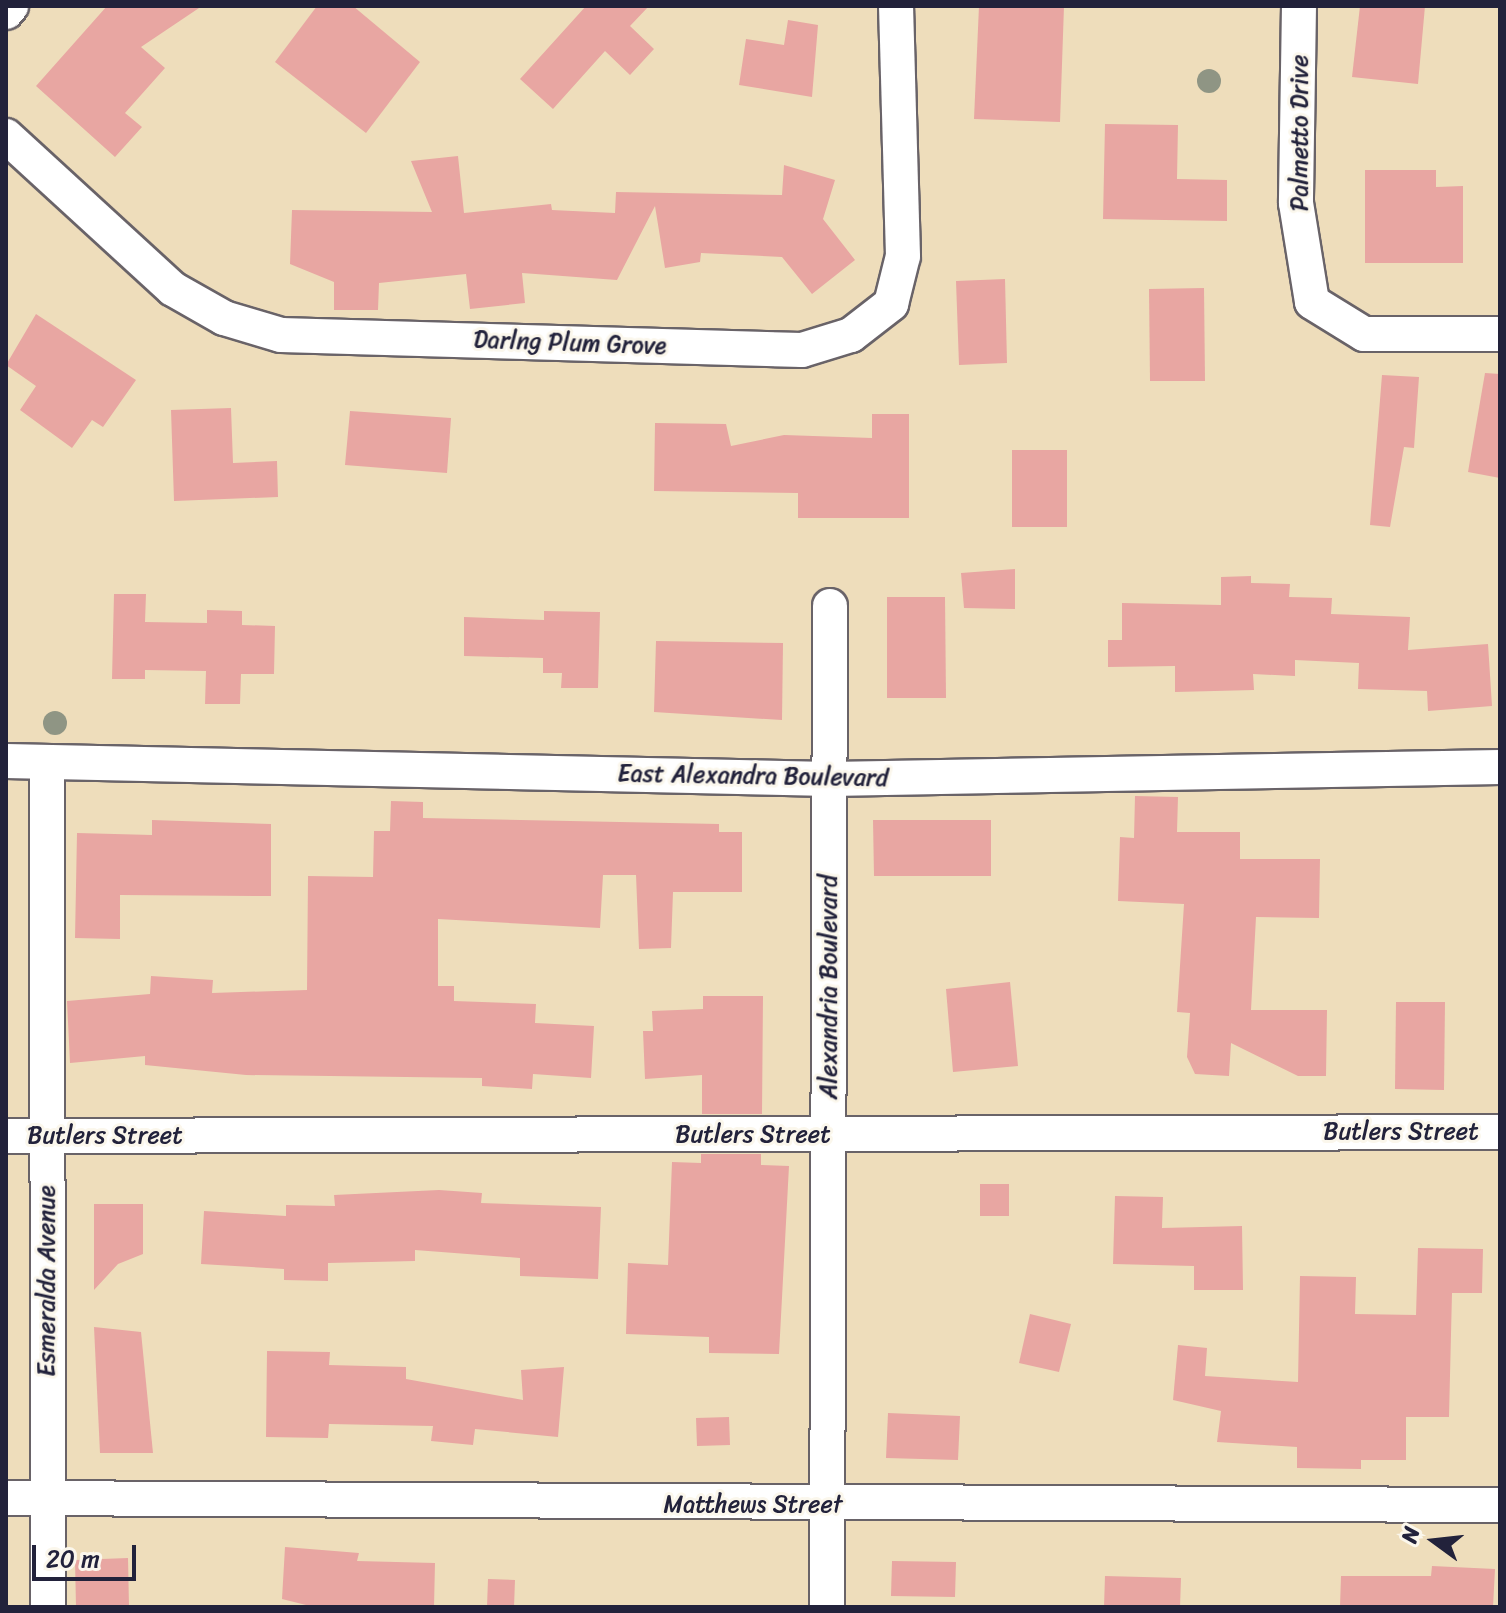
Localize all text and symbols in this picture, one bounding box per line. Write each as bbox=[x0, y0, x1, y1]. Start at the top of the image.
street label: Palmetto Drive bbox=[1286, 55, 1314, 211]
street label: Darlng Plum Grove bbox=[473, 325, 667, 361]
street label: East Alexandra Boulevard bbox=[618, 759, 888, 793]
street label: Alexandria Boulevard bbox=[815, 875, 843, 1099]
street label: Butlers Street bbox=[1324, 1118, 1478, 1146]
street label: Butlers Street bbox=[676, 1121, 830, 1149]
street label: Butlers Street bbox=[28, 1122, 182, 1150]
street label: Esmeralda Avenue bbox=[33, 1185, 61, 1377]
street label: Matthews Street bbox=[664, 1491, 842, 1519]
north arrow bbox=[1394, 1501, 1474, 1581]
text: N bbox=[1390, 1522, 1431, 1547]
scale bar bbox=[36, 1529, 140, 1579]
text: 20 m bbox=[46, 1538, 100, 1580]

